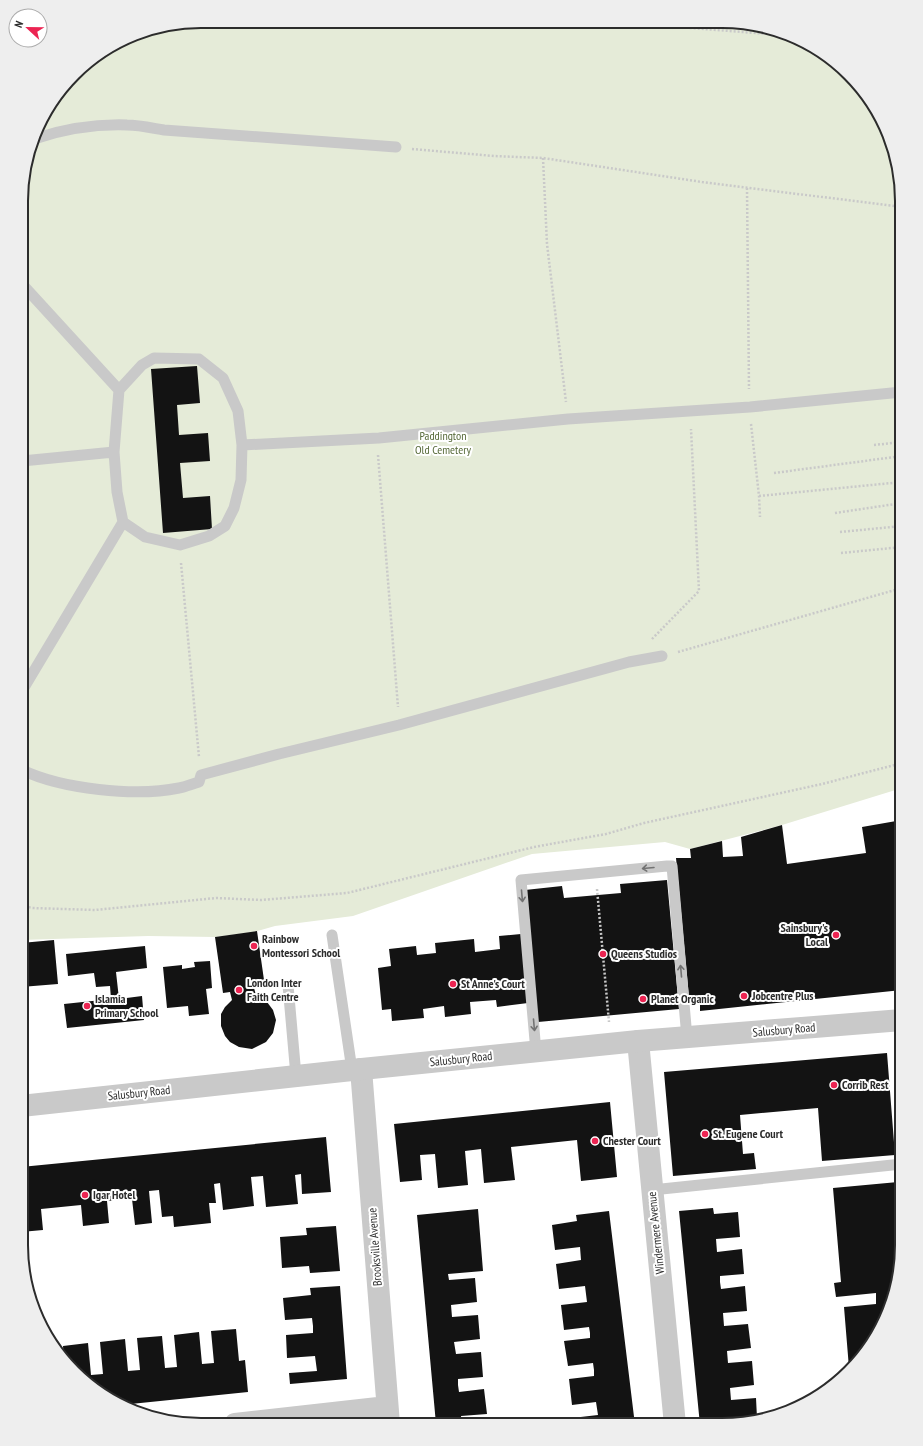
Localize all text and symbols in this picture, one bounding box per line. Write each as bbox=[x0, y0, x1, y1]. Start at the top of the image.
north arrow bbox=[8, 8, 48, 48]
text: N bbox=[11, 19, 26, 30]
park label: Paddington Old Cemetery bbox=[415, 428, 471, 457]
one-way arrow bbox=[642, 864, 655, 871]
one-way arrow bbox=[518, 889, 526, 902]
place label: Sainsbury's Local bbox=[780, 920, 828, 949]
marker: Sainsbury's Local bbox=[831, 930, 841, 940]
place label: Rainbow Montessori School bbox=[262, 931, 340, 960]
marker: Rainbow Montessori School bbox=[249, 941, 259, 951]
place label: Queens Studios bbox=[611, 946, 677, 961]
marker: Queens Studios bbox=[598, 949, 608, 959]
one-way arrow bbox=[678, 965, 685, 978]
place label: London Inter Faith Centre bbox=[247, 975, 302, 1004]
place label: St Anne's Court bbox=[461, 976, 525, 991]
marker: St Anne's Court bbox=[448, 979, 458, 989]
marker: London Inter Faith Centre bbox=[234, 985, 244, 995]
place label: Jobcentre Plus bbox=[751, 988, 814, 1003]
place label: Islamia Primary School bbox=[95, 991, 159, 1020]
place label: Planet Organic bbox=[651, 991, 714, 1006]
marker: Jobcentre Plus bbox=[739, 991, 749, 1001]
marker: Planet Organic bbox=[638, 994, 648, 1004]
marker: Islamia Primary School bbox=[82, 1001, 92, 1011]
one-way arrow bbox=[530, 1018, 538, 1031]
street label: Salusbury Road bbox=[752, 1019, 816, 1040]
street label: Salusbury Road bbox=[429, 1048, 493, 1069]
place label: Corrib Rest bbox=[842, 1077, 889, 1092]
marker: Corrib Rest bbox=[829, 1080, 839, 1090]
street label: Salusbury Road bbox=[107, 1082, 171, 1103]
place label: St. Eugene Court bbox=[713, 1126, 783, 1141]
marker: St. Eugene Court bbox=[700, 1129, 710, 1139]
place label: Chester Court bbox=[603, 1133, 661, 1148]
marker: Chester Court bbox=[590, 1136, 600, 1146]
place label: Igar Hotel bbox=[93, 1187, 135, 1202]
marker: Igar Hotel bbox=[80, 1190, 90, 1200]
street label: Windermere Avenue bbox=[644, 1191, 667, 1275]
street label: Brooksville Avenue bbox=[364, 1207, 385, 1287]

